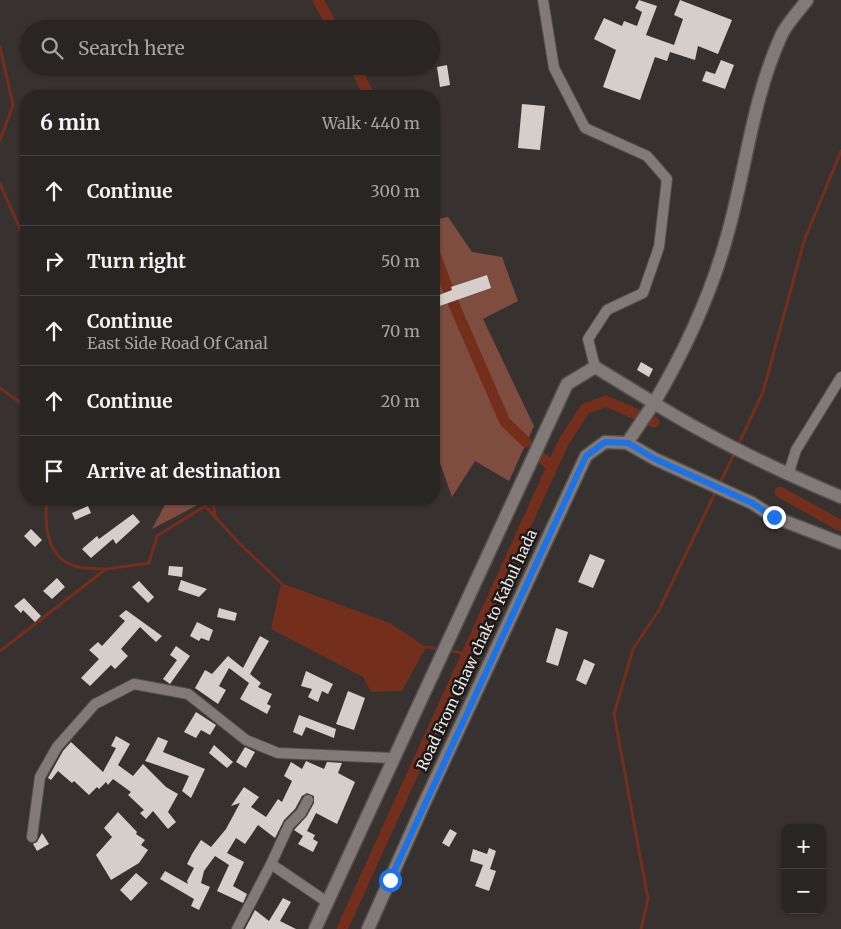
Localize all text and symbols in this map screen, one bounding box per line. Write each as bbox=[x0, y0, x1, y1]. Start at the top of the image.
search box bbox=[20, 20, 440, 75]
icon: search bbox=[38, 34, 66, 62]
text: Search here bbox=[78, 36, 185, 60]
text: 6 min bbox=[40, 109, 100, 136]
text: Walk · 440 m bbox=[322, 113, 420, 133]
icon: ahead bbox=[40, 177, 68, 205]
text: Continue bbox=[87, 179, 173, 203]
text: 300 m bbox=[371, 181, 420, 201]
icon: right bbox=[40, 247, 68, 275]
text: Turn right bbox=[87, 249, 186, 273]
text: 50 m bbox=[381, 251, 420, 271]
text: Continue bbox=[87, 309, 173, 333]
icon: ahead bbox=[40, 317, 68, 345]
text: 70 m bbox=[381, 321, 420, 341]
text: East Side Road Of Canal bbox=[87, 333, 268, 353]
icon: ahead bbox=[40, 387, 68, 415]
text: Continue bbox=[87, 389, 173, 413]
text: 20 m bbox=[381, 391, 420, 411]
icon: arrive bbox=[40, 457, 68, 485]
text: Arrive at destination bbox=[87, 459, 281, 483]
route end bbox=[763, 506, 786, 529]
street label: Road From Ghaw chak to Kabul hada bbox=[412, 526, 541, 773]
map controls bbox=[781, 824, 826, 914]
button: + bbox=[781, 824, 826, 869]
route start bbox=[379, 869, 402, 892]
button: − bbox=[781, 869, 826, 914]

